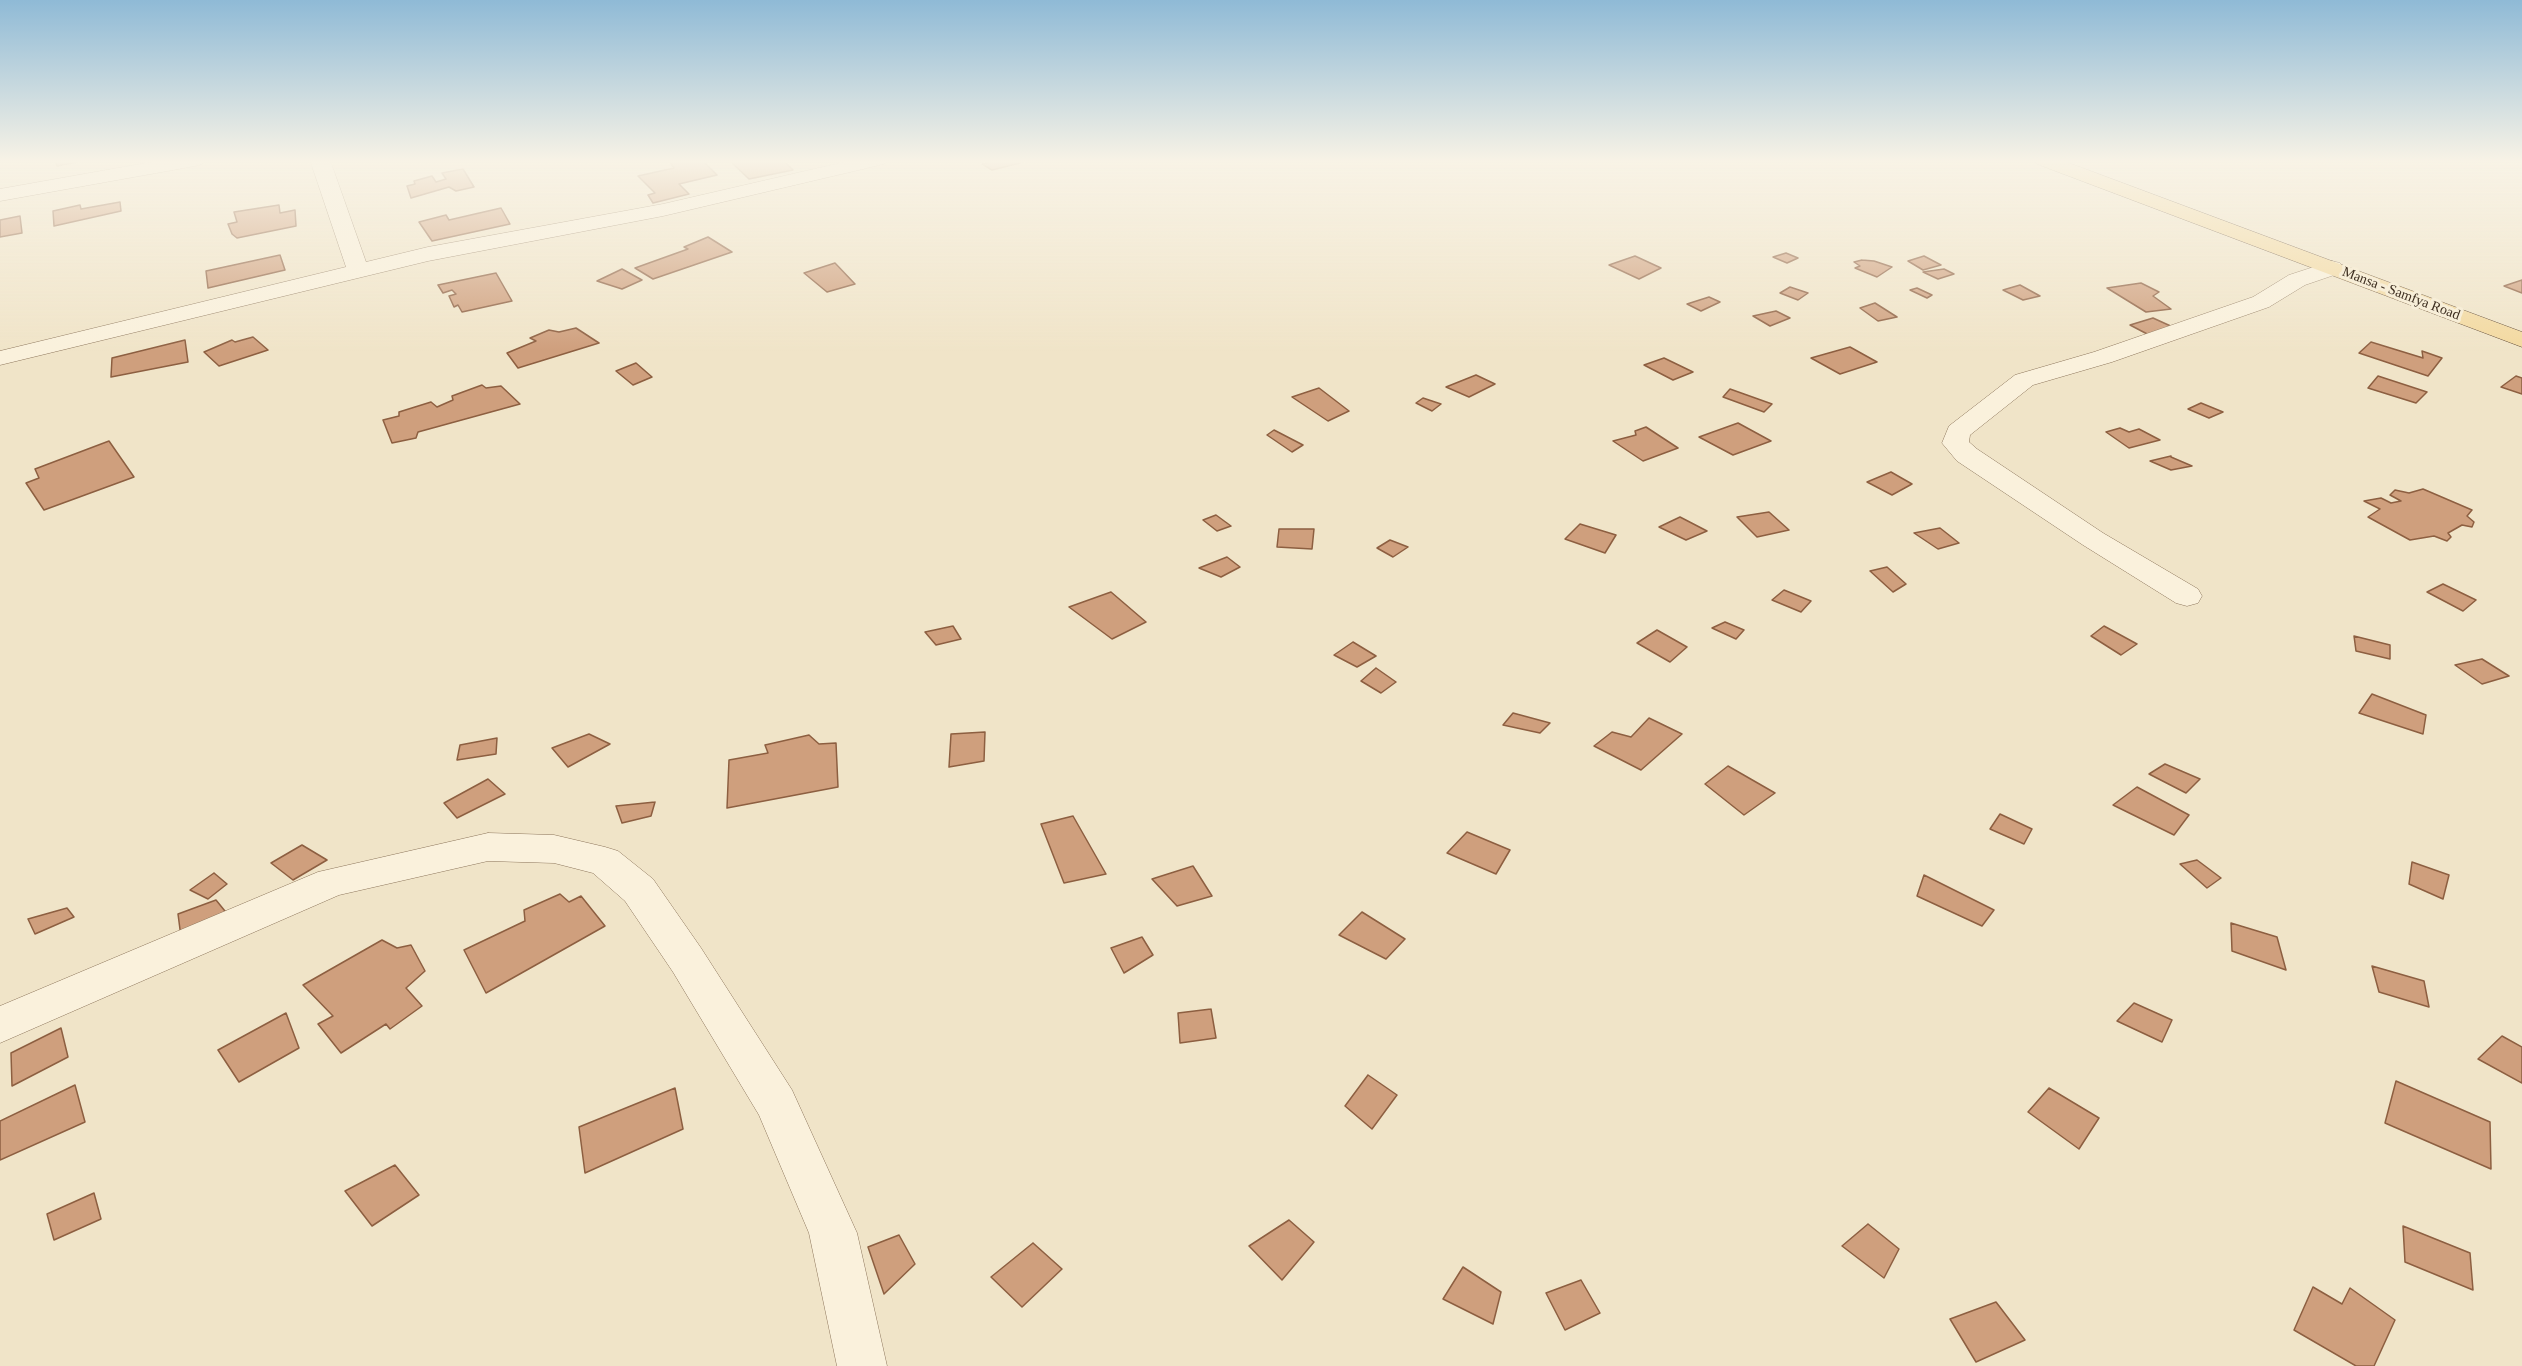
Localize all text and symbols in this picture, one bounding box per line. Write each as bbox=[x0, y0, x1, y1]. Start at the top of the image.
street label: Mansa - Samfya Road bbox=[2340, 264, 2462, 324]

